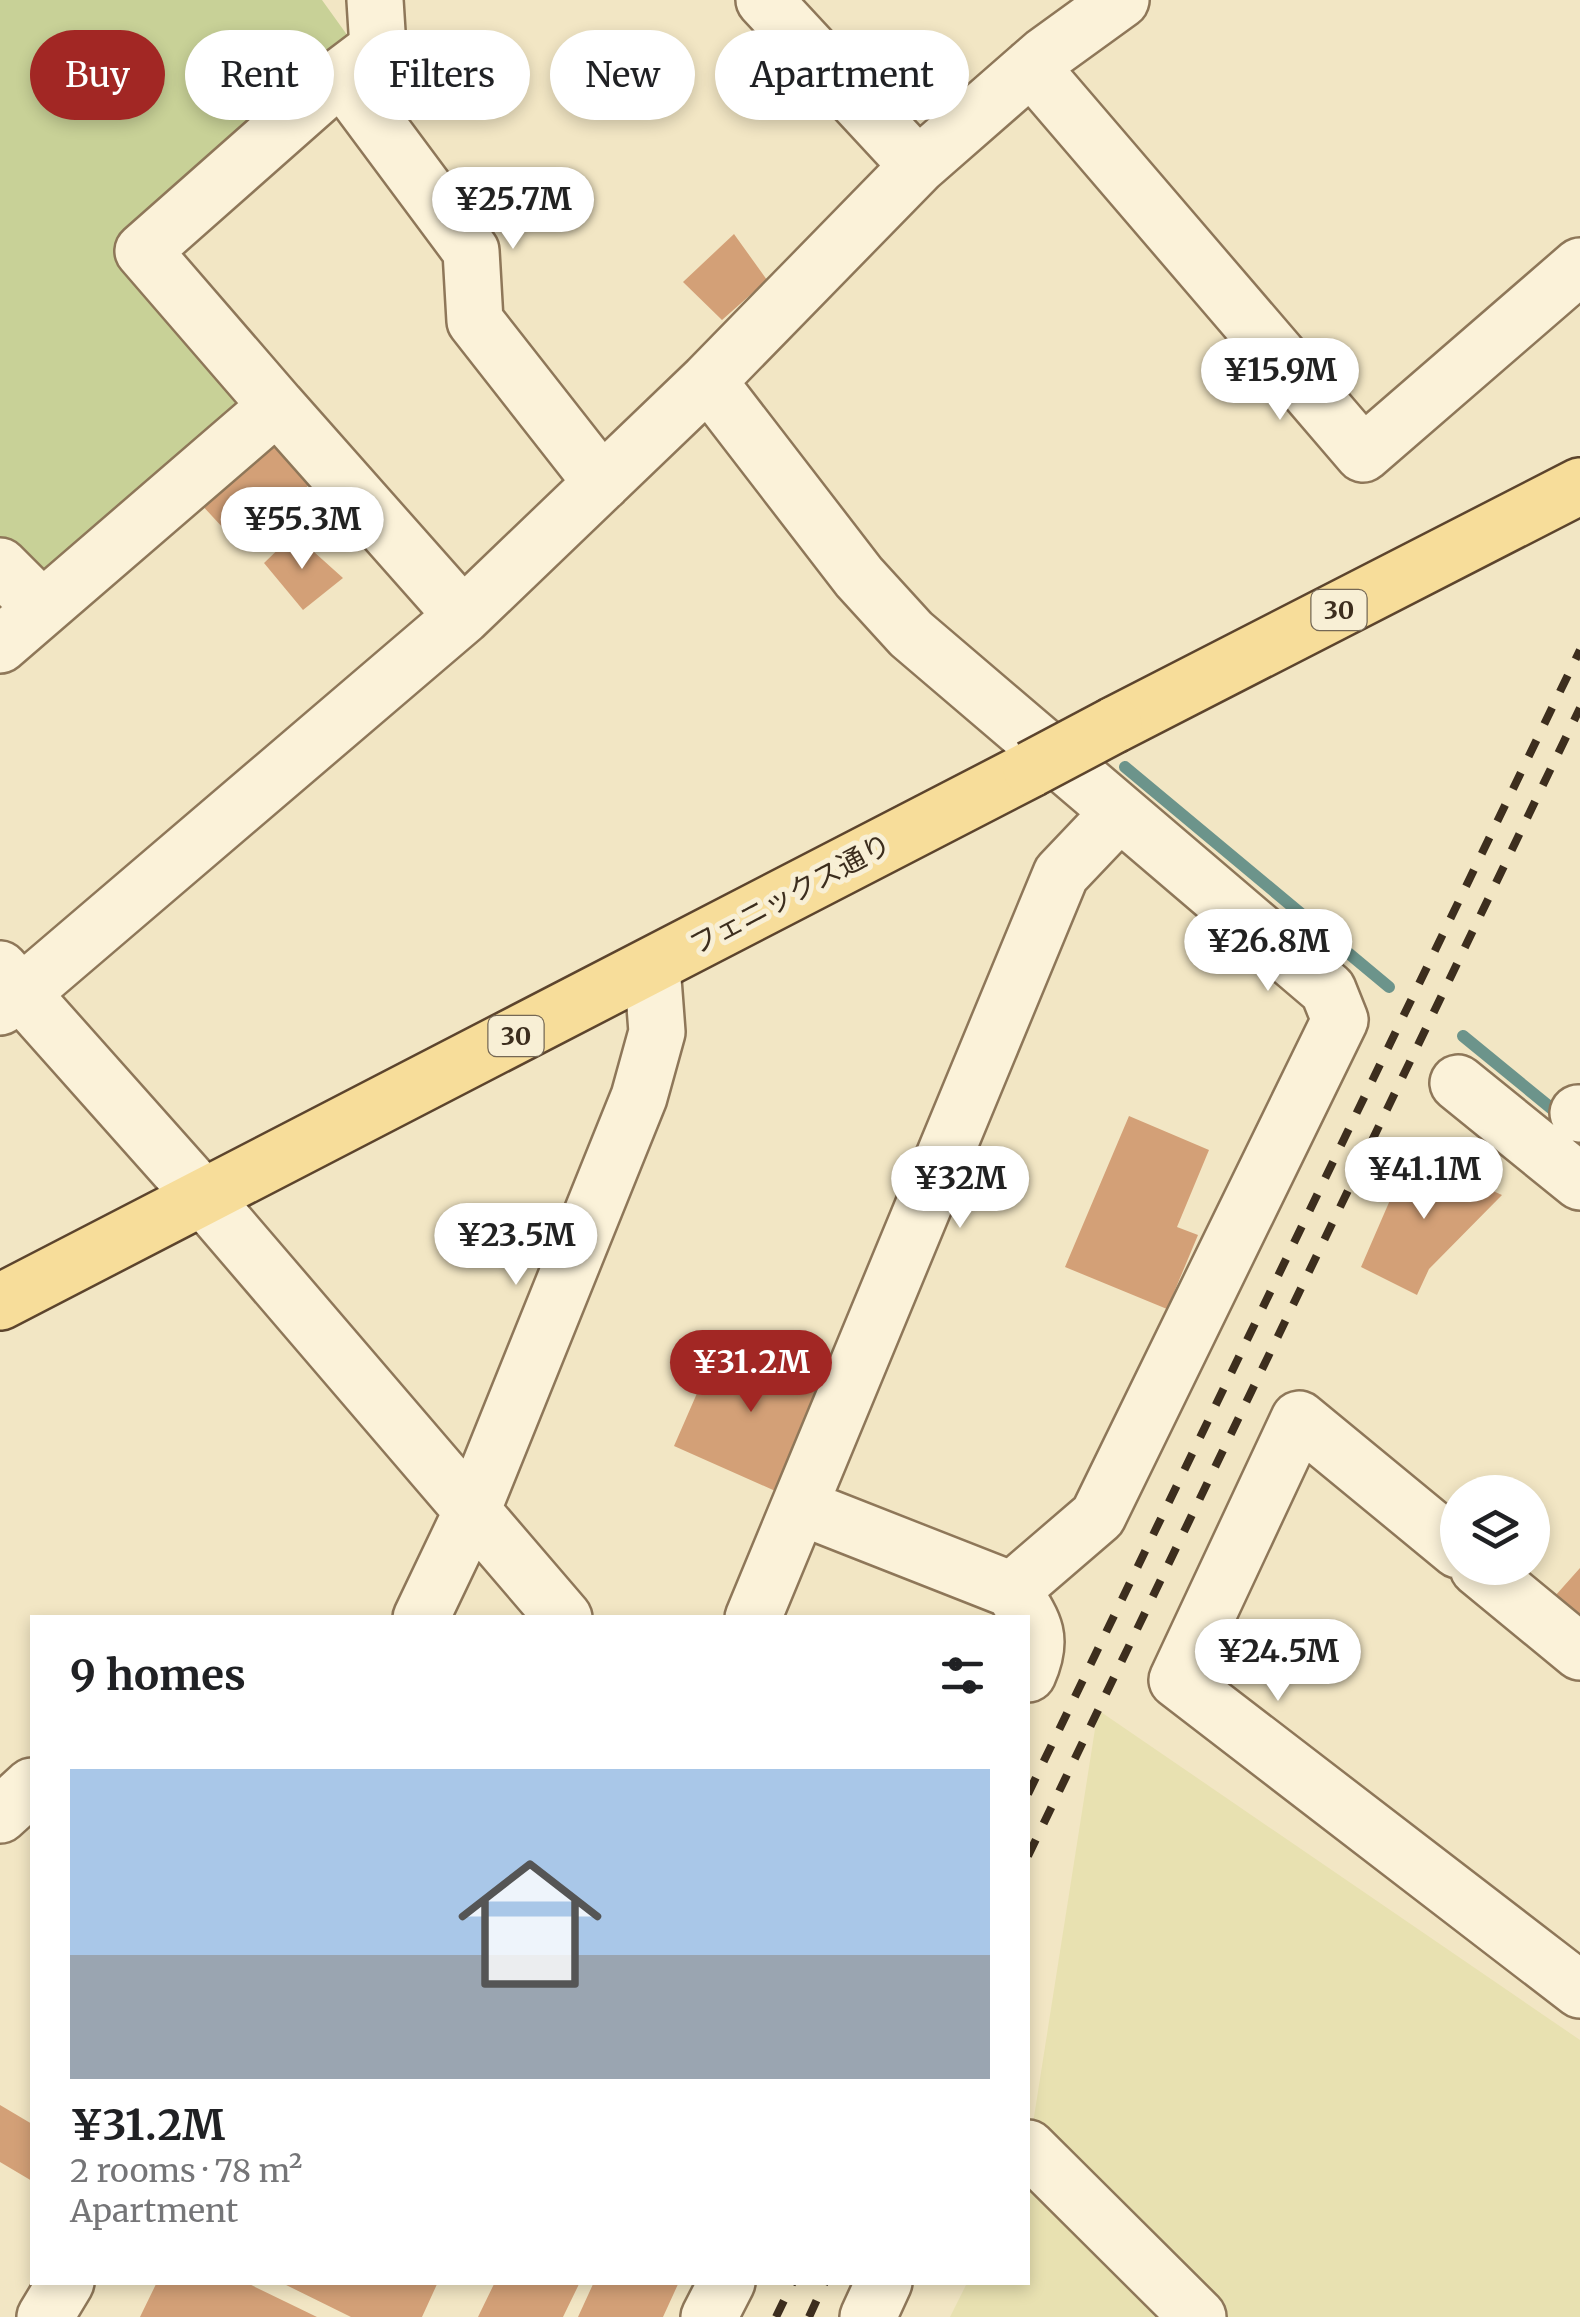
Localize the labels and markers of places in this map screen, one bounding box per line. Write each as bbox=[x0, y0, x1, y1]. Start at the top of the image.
pin: ¥25.7M bbox=[432, 167, 594, 252]
pin: ¥15.9M bbox=[1199, 338, 1361, 423]
pin: ¥55.3M bbox=[221, 487, 383, 572]
pin: ¥26.8M bbox=[1187, 909, 1349, 994]
pin: ¥41.1M bbox=[1343, 1137, 1505, 1222]
pin: ¥32M bbox=[901, 1146, 1019, 1231]
pin: ¥23.5M bbox=[435, 1203, 597, 1288]
pin: ¥31.2M bbox=[670, 1330, 832, 1415]
pin: ¥24.5M bbox=[1197, 1619, 1359, 1704]

